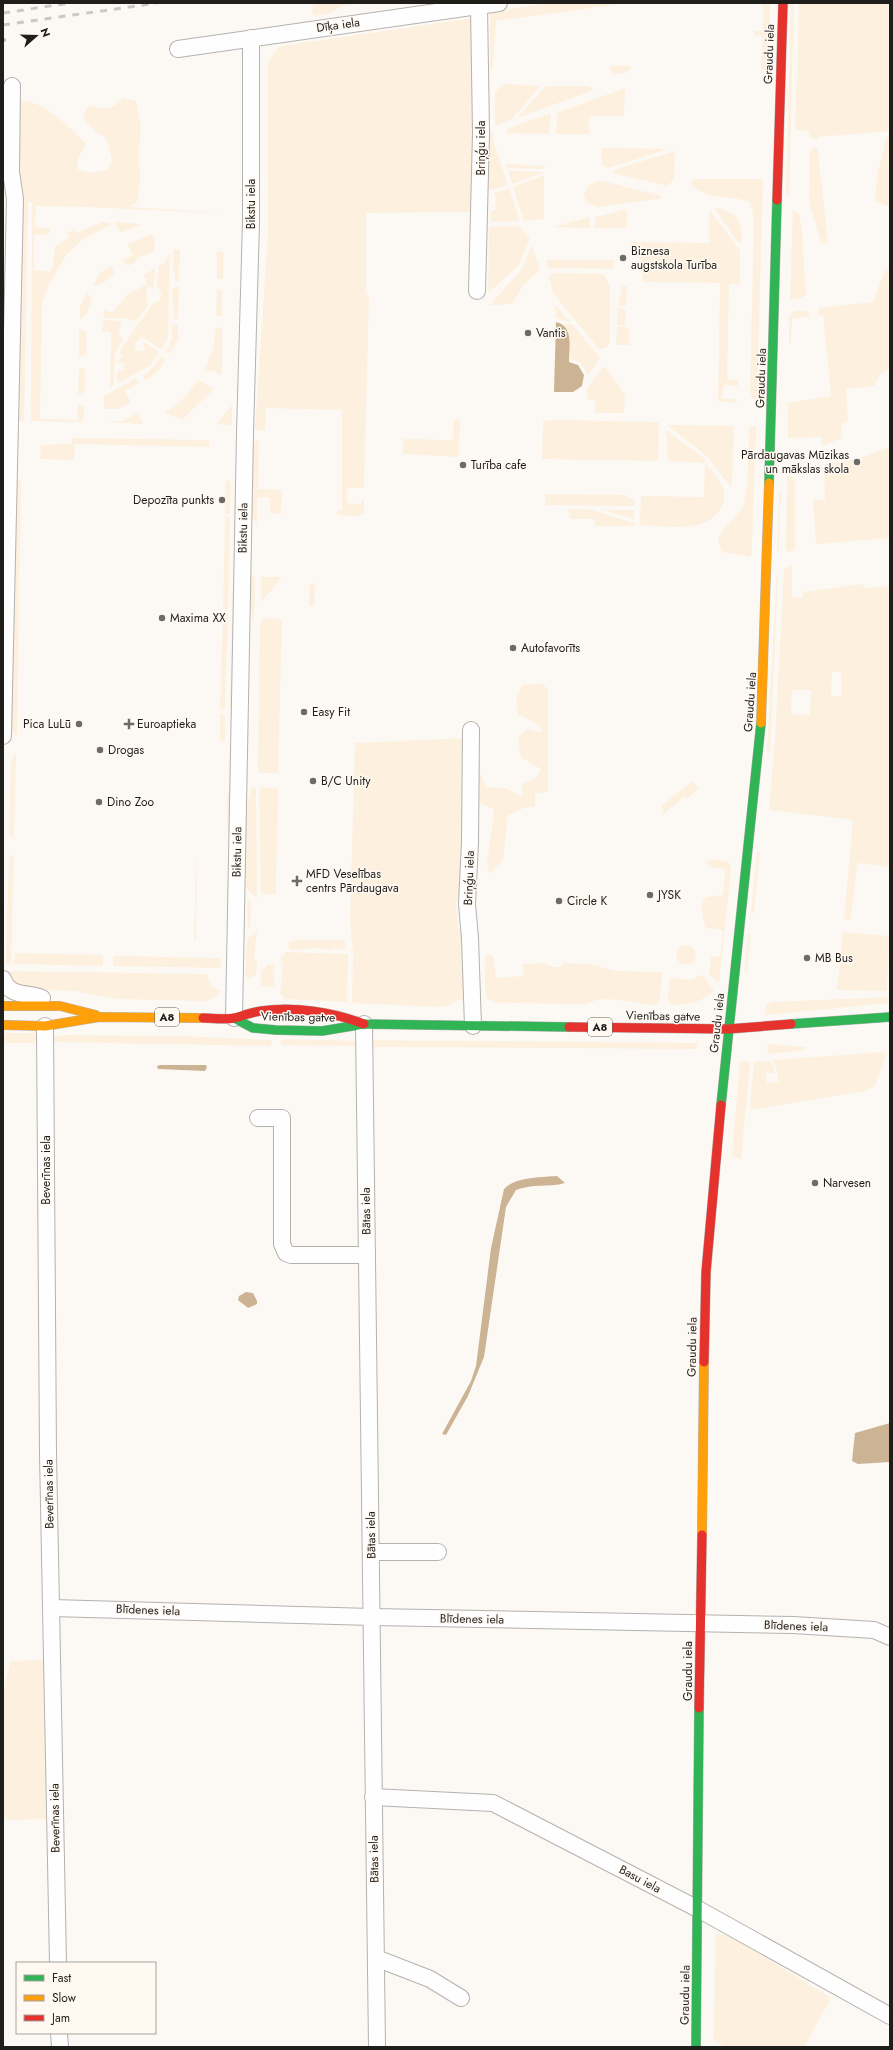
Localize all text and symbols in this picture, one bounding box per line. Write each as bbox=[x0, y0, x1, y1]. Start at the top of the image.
street label: Dīķa iela bbox=[315, 13, 361, 37]
north arrow bbox=[16, 16, 56, 56]
street label: Graudu iela bbox=[759, 23, 779, 84]
text: N bbox=[36, 26, 54, 39]
street label: Briņģu iela bbox=[472, 120, 490, 175]
street label: Bikstu iela bbox=[242, 179, 260, 229]
place label: Biznesa augstskola Turība bbox=[631, 242, 717, 274]
marker: Biznesa augstskola Turība bbox=[618, 253, 628, 263]
place label: Vantis bbox=[536, 324, 566, 342]
marker: Vantis bbox=[523, 328, 533, 338]
street label: Graudu iela bbox=[751, 347, 771, 408]
place label: Pārdaugavas Mūzikas un mākslas skola bbox=[741, 446, 849, 478]
place label: Turība cafe bbox=[471, 456, 527, 474]
marker: Pārdaugavas Mūzikas un mākslas skola bbox=[852, 457, 862, 467]
marker: Turība cafe bbox=[458, 460, 468, 470]
place label: Depozīta punkts bbox=[133, 491, 214, 509]
marker: Depozīta punkts bbox=[217, 495, 227, 505]
street label: Bikstu iela bbox=[234, 502, 252, 553]
place label: Maxima XX bbox=[170, 609, 226, 627]
marker: Maxima XX bbox=[157, 613, 167, 623]
place label: Autofavorīts bbox=[521, 639, 580, 657]
marker: Autofavorīts bbox=[508, 643, 518, 653]
street label: Graudu iela bbox=[739, 671, 761, 733]
place label: Easy Fit bbox=[312, 703, 350, 721]
marker: Easy Fit bbox=[299, 707, 309, 717]
place label: Pica LuLū bbox=[23, 715, 71, 733]
place label: Euroaptieka bbox=[137, 715, 196, 733]
marker: Pica LuLū bbox=[74, 719, 84, 729]
marker: Euroaptieka bbox=[124, 719, 134, 729]
place label: Drogas bbox=[108, 741, 144, 759]
marker: Drogas bbox=[95, 745, 105, 755]
place label: B/C Unity bbox=[321, 772, 371, 790]
marker: B/C Unity bbox=[308, 776, 318, 786]
place label: Dino Zoo bbox=[107, 793, 154, 811]
marker: Dino Zoo bbox=[94, 797, 104, 807]
street label: Bikstu iela bbox=[228, 826, 246, 877]
street label: Briņģu iela bbox=[459, 850, 479, 906]
place label: MFD Veselības centrs Pārdaugava bbox=[306, 865, 399, 897]
marker: MFD Veselības centrs Pārdaugava bbox=[291, 875, 303, 887]
place label: JYSK bbox=[656, 886, 681, 904]
marker: JYSK bbox=[645, 890, 655, 900]
place label: Circle K bbox=[567, 892, 608, 910]
marker: Circle K bbox=[554, 896, 564, 906]
place label: MB Bus bbox=[815, 949, 853, 967]
marker: MB Bus bbox=[802, 953, 812, 963]
street label: Graudu iela bbox=[705, 992, 729, 1054]
street label: Vienības gatve bbox=[626, 1006, 700, 1026]
street label: Vienības gatve bbox=[261, 1007, 335, 1027]
road number: A8 bbox=[155, 1008, 179, 1026]
road number: A8 bbox=[588, 1018, 612, 1036]
street label: Beverīnas iela bbox=[37, 1135, 55, 1205]
place label: Narvesen bbox=[823, 1174, 871, 1192]
marker: Narvesen bbox=[810, 1178, 820, 1188]
street label: Bātas iela bbox=[357, 1187, 375, 1235]
street label: Graudu iela bbox=[682, 1317, 702, 1377]
street label: Beverīnas iela bbox=[39, 1459, 59, 1529]
street label: Bātas iela bbox=[362, 1511, 380, 1559]
street label: Blīdenes iela bbox=[116, 1600, 181, 1620]
street label: Blīdenes iela bbox=[440, 1609, 505, 1629]
street label: Blīdenes iela bbox=[764, 1616, 829, 1636]
street label: Graudu iela bbox=[679, 1641, 697, 1701]
street label: Beverīnas iela bbox=[45, 1783, 65, 1853]
street label: Bātas iela bbox=[365, 1835, 383, 1883]
street label: Basu iela bbox=[616, 1860, 664, 1898]
legend bbox=[16, 1962, 156, 2034]
street label: Graudu iela bbox=[675, 1965, 695, 2025]
text: Fast bbox=[52, 1969, 71, 1987]
text: Slow bbox=[52, 1989, 77, 2007]
text: Jam bbox=[50, 2009, 70, 2027]

